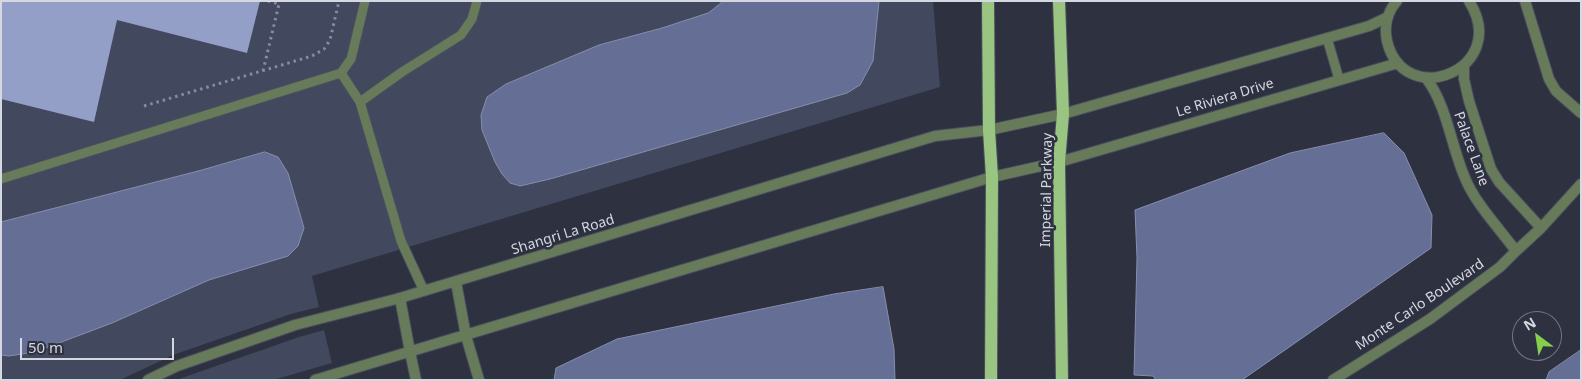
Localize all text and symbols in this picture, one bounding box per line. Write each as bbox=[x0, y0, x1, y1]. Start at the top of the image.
street label: Le Riviera Drive bbox=[1174, 75, 1276, 121]
street label: Palace Lane bbox=[1450, 110, 1492, 188]
street label: Imperial Parkway bbox=[1038, 133, 1056, 247]
street label: Shangri La Road bbox=[509, 211, 617, 259]
street label: Monte Carlo Boulevard bbox=[1353, 256, 1487, 354]
north arrow bbox=[1512, 311, 1562, 361]
text: N bbox=[1520, 312, 1539, 335]
scale bar bbox=[22, 328, 176, 360]
text: 50 m bbox=[28, 337, 63, 357]

